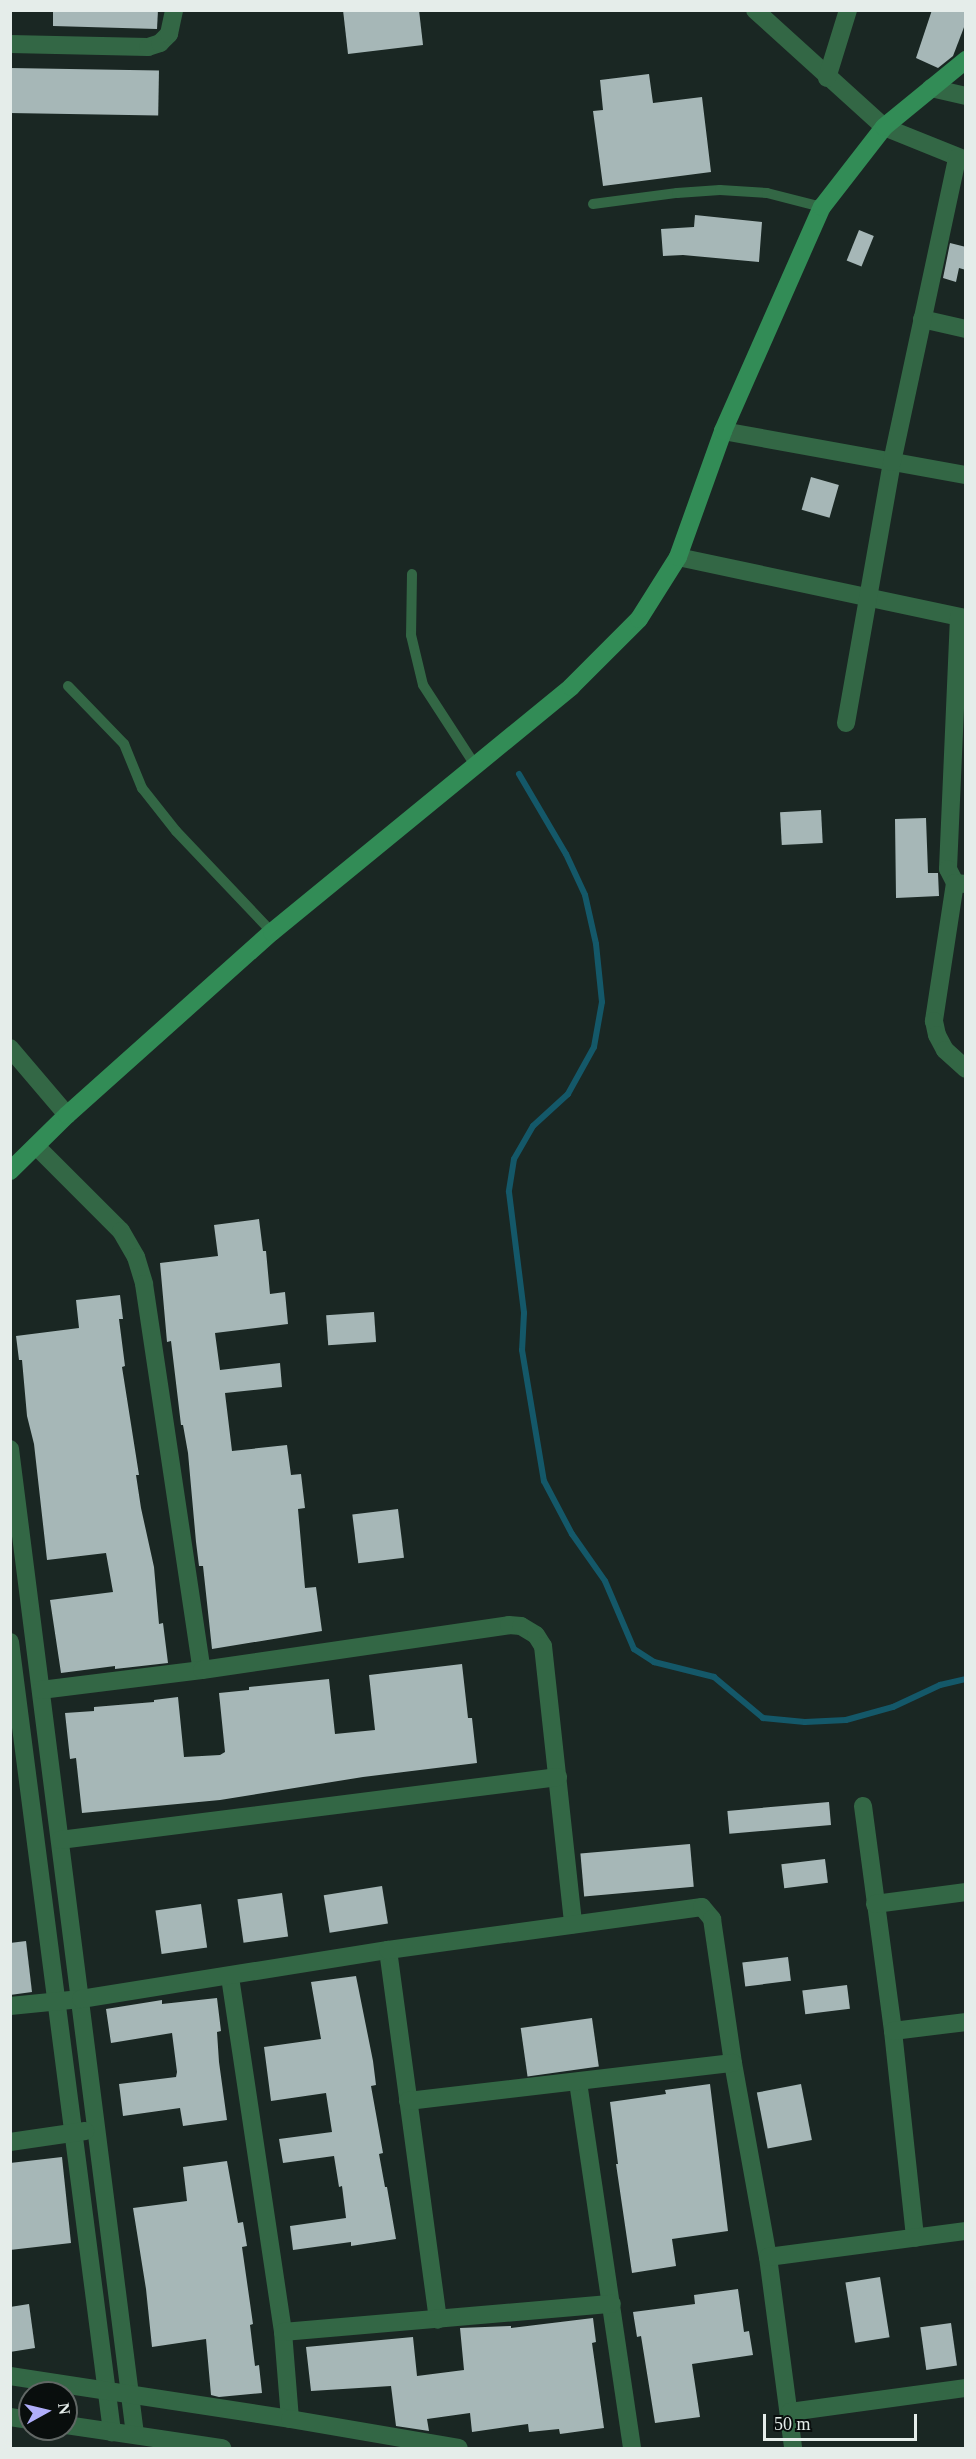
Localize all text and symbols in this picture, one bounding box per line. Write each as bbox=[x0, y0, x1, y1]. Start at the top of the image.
north arrow bbox=[18, 2381, 78, 2441]
text: N bbox=[55, 2402, 74, 2416]
scale bar bbox=[766, 2402, 920, 2440]
text: 50 m bbox=[774, 2414, 811, 2434]

